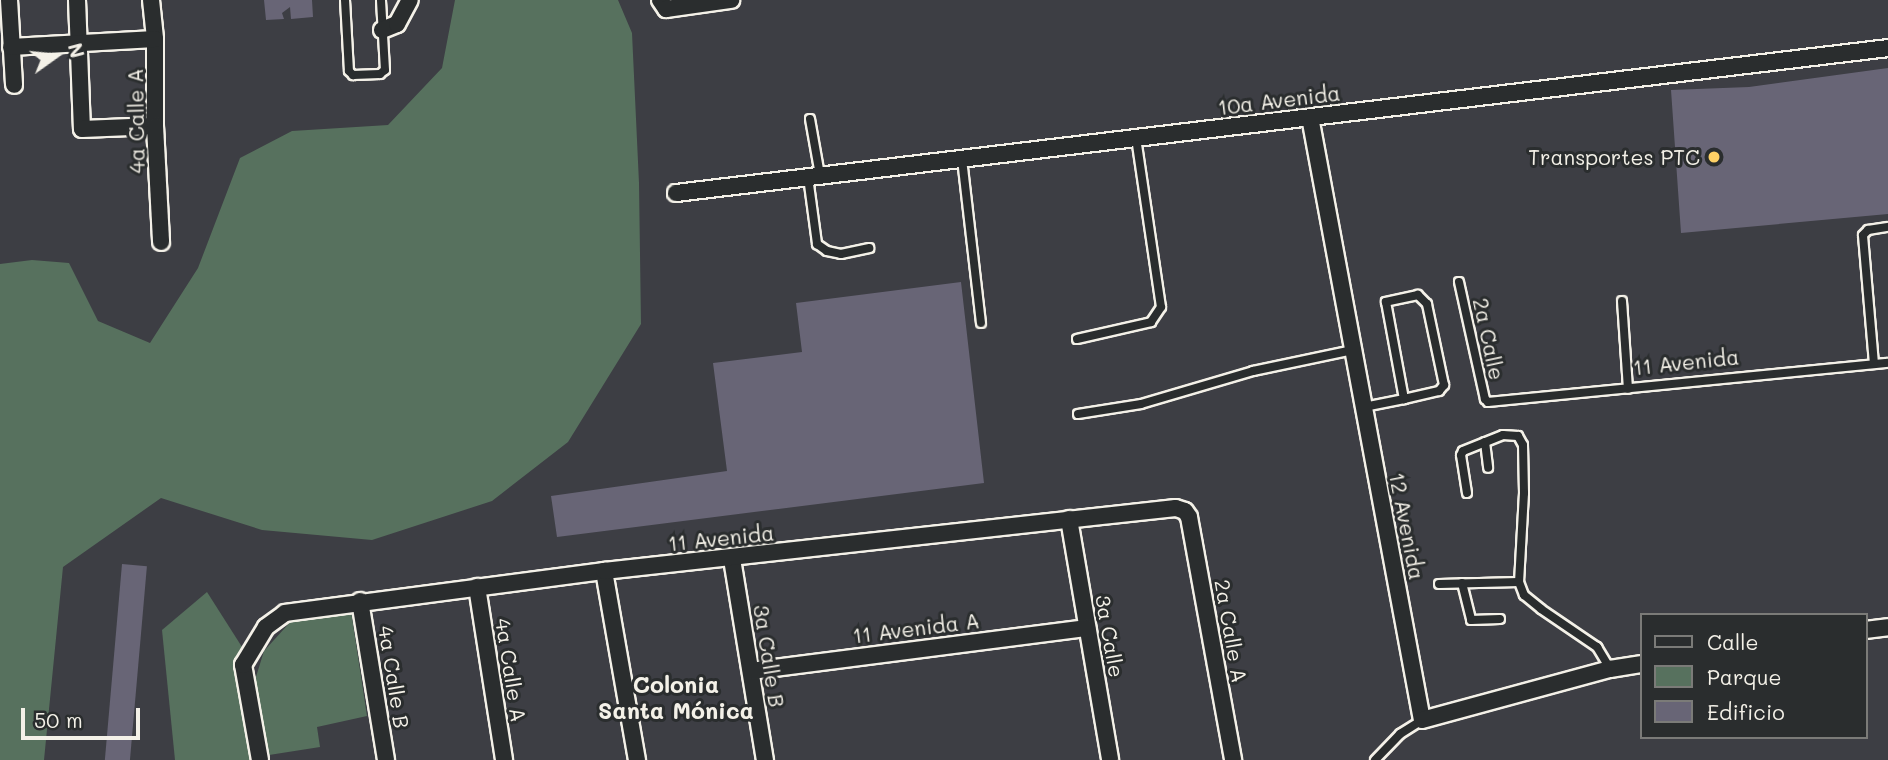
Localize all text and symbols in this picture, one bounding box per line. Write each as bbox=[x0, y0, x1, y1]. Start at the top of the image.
north arrow bbox=[21, 21, 91, 91]
text: N bbox=[63, 40, 91, 61]
street label: 4a Calle A bbox=[122, 68, 150, 174]
street label: 10a Avenida bbox=[1216, 80, 1342, 120]
place label: Transportes PTC bbox=[1528, 144, 1700, 170]
marker: Transportes PTC bbox=[1706, 149, 1722, 165]
street label: 2a Calle bbox=[1468, 296, 1510, 382]
street label: 11 Avenida bbox=[1632, 344, 1740, 380]
street label: 12 Avenida bbox=[1384, 470, 1430, 582]
street label: 11 Avenida bbox=[667, 520, 775, 556]
street label: 2a Calle A bbox=[1210, 577, 1252, 685]
street label: 3a Calle bbox=[1090, 593, 1130, 679]
street label: 3a Calle B bbox=[748, 603, 790, 709]
street label: 11 Avenida A bbox=[851, 608, 981, 648]
legend bbox=[1640, 613, 1867, 739]
street label: 4a Calle A bbox=[490, 616, 532, 724]
street label: 4a Calle B bbox=[373, 624, 415, 730]
text: Calle bbox=[1707, 628, 1759, 655]
text: Parque bbox=[1707, 663, 1781, 690]
district label: Colonia Santa Mónica bbox=[598, 670, 754, 724]
scale bar bbox=[24, 694, 144, 738]
text: Edificio bbox=[1707, 698, 1785, 725]
text: 50 m bbox=[34, 706, 83, 733]

